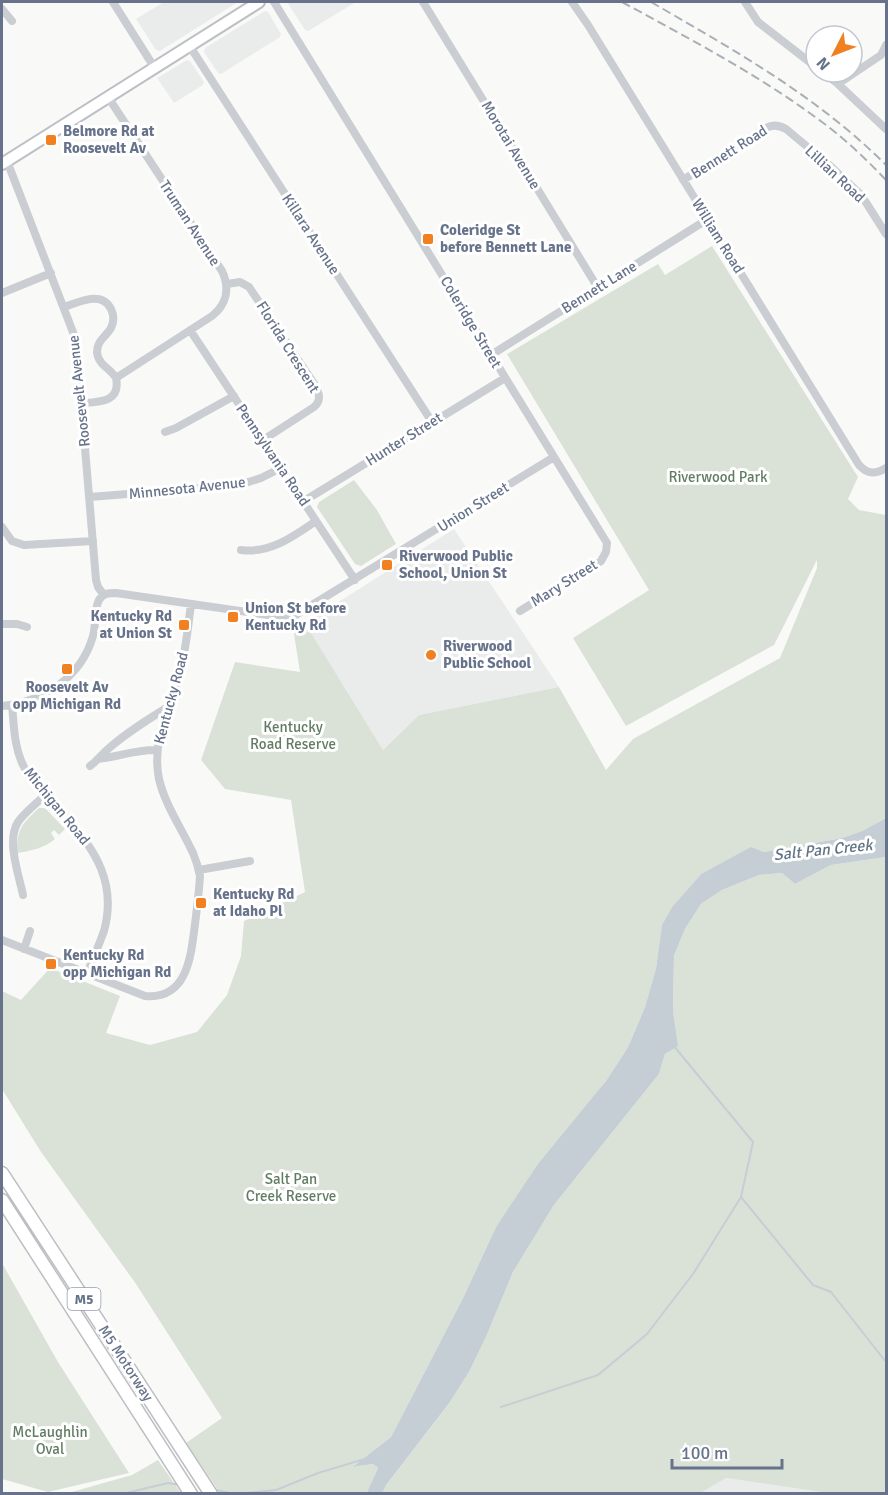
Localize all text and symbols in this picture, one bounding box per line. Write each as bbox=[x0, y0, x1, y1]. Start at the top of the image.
north arrow bbox=[804, 24, 864, 84]
text: N bbox=[812, 53, 835, 74]
street label: Morotai Avenue bbox=[478, 98, 544, 192]
street label: Bennett Road bbox=[688, 121, 770, 183]
place label: Belmore Rd at Roosevelt Av bbox=[63, 122, 155, 157]
marker: Belmore Rd at Roosevelt Av bbox=[44, 133, 58, 147]
street label: Lillian Road bbox=[801, 142, 869, 206]
street label: Truman Avenue bbox=[156, 177, 224, 269]
street label: Killara Avenue bbox=[278, 190, 344, 278]
street label: William Road bbox=[688, 195, 748, 277]
place label: Coleridge St before Bennett Lane bbox=[440, 221, 571, 256]
marker: Coleridge St before Bennett Lane bbox=[421, 232, 435, 246]
street label: Bennett Lane bbox=[558, 257, 640, 317]
street label: Coleridge Street bbox=[436, 273, 506, 371]
street label: Florida Crescent bbox=[253, 298, 323, 396]
street label: Roosevelt Avenue bbox=[64, 334, 94, 448]
street label: Pennsylvania Road bbox=[232, 400, 314, 510]
street label: Hunter Street bbox=[362, 408, 446, 470]
park label: Riverwood Park bbox=[668, 468, 768, 486]
street label: Minnesota Avenue bbox=[128, 473, 246, 503]
street label: Union Street bbox=[434, 478, 512, 536]
place label: Riverwood Public School, Union St bbox=[399, 547, 513, 582]
street label: Mary Street bbox=[527, 555, 601, 611]
marker: Riverwood Public School, Union St bbox=[380, 558, 394, 572]
place label: Union St before Kentucky Rd bbox=[245, 599, 346, 634]
place label: Kentucky Rd at Union St bbox=[91, 607, 172, 642]
marker: Union St before Kentucky Rd bbox=[226, 610, 240, 624]
marker: Kentucky Rd at Union St bbox=[177, 618, 191, 632]
place label: Riverwood Public School bbox=[443, 637, 532, 672]
marker: Riverwood Public School bbox=[424, 648, 438, 662]
street label: Kentucky Road bbox=[150, 650, 192, 746]
marker: Roosevelt Av opp Michigan Rd bbox=[60, 662, 74, 676]
place label: Roosevelt Av opp Michigan Rd bbox=[13, 678, 121, 713]
park label: Kentucky Road Reserve bbox=[250, 718, 336, 753]
street label: Michigan Road bbox=[20, 764, 94, 848]
water label: Salt Pan Creek bbox=[773, 835, 875, 865]
place label: Kentucky Rd at Idaho Pl bbox=[213, 885, 294, 920]
marker: Kentucky Rd at Idaho Pl bbox=[194, 896, 208, 910]
place label: Kentucky Rd opp Michigan Rd bbox=[63, 946, 171, 981]
marker: Kentucky Rd opp Michigan Rd bbox=[44, 957, 58, 971]
park label: Salt Pan Creek Reserve bbox=[246, 1170, 336, 1205]
road number: M5 bbox=[68, 1288, 100, 1310]
street label: M5 Motorway bbox=[95, 1322, 157, 1404]
park label: McLaughlin Oval bbox=[12, 1423, 88, 1458]
scale bar bbox=[672, 1432, 782, 1470]
text: 100 m bbox=[681, 1442, 728, 1464]

